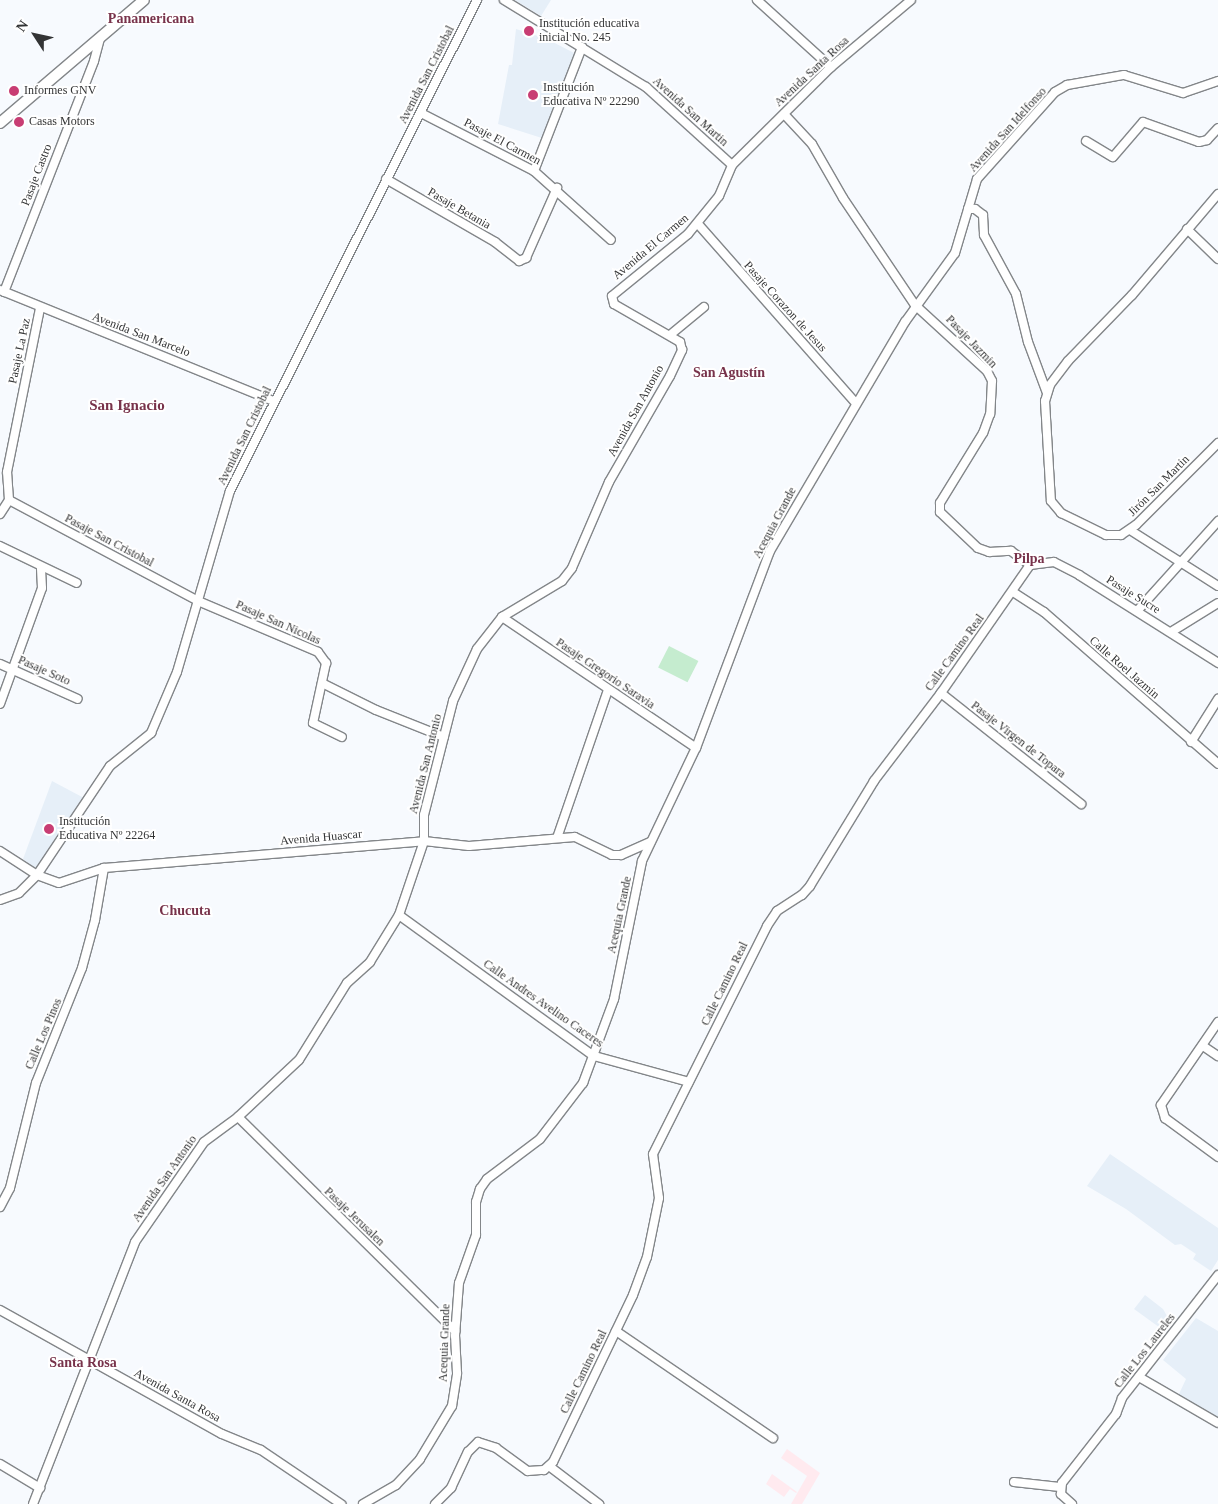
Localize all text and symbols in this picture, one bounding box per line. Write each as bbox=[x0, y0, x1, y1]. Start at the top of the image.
north arrow bbox=[10, 10, 60, 60]
district label: Panamericana bbox=[108, 11, 194, 27]
place label: Institución educativa inicial No. 245 bbox=[539, 17, 639, 45]
text: N bbox=[13, 18, 31, 35]
street label: Avenida San Cristobal bbox=[396, 24, 458, 126]
marker: Institución educativa inicial No. 245 bbox=[523, 25, 535, 37]
street label: Avenida Santa Rosa bbox=[772, 34, 852, 110]
street label: Avenida San Martin bbox=[649, 74, 731, 150]
place label: Institución Educativa Nº 22290 bbox=[543, 81, 639, 109]
place label: Informes GNV bbox=[24, 84, 96, 98]
marker: Informes GNV bbox=[8, 85, 20, 97]
street label: Avenida San Idelfonso bbox=[966, 85, 1050, 175]
marker: Institución Educativa Nº 22290 bbox=[527, 89, 539, 101]
place label: Casas Motors bbox=[29, 115, 95, 129]
marker: Casas Motors bbox=[13, 116, 25, 128]
street label: Pasaje El Carmen bbox=[461, 116, 543, 168]
street label: Pasaje Castro bbox=[19, 142, 55, 208]
street label: Pasaje Betania bbox=[425, 185, 493, 233]
street label: Avenida El Carmen bbox=[610, 211, 692, 283]
street label: Pasaje Corazon de Jesus bbox=[741, 259, 829, 355]
street label: Avenida San Marcelo bbox=[90, 310, 192, 360]
street label: Pasaje Jazmin bbox=[942, 313, 1000, 371]
street label: Pasaje La Paz bbox=[6, 317, 34, 385]
street label: Avenida San Antonio bbox=[605, 362, 667, 460]
district label: San Agustín bbox=[693, 365, 765, 381]
street label: Avenida San Cristobal bbox=[215, 384, 275, 488]
district label: San Ignacio bbox=[89, 397, 165, 415]
street label: Jirón San Martin bbox=[1125, 452, 1193, 520]
street label: Acequia Grande bbox=[750, 485, 800, 561]
street label: Pasaje San Cristobal bbox=[62, 511, 156, 571]
district label: Pilpa bbox=[1013, 551, 1045, 567]
street label: Pasaje Sucre bbox=[1103, 573, 1163, 617]
street label: Pasaje San Nicolas bbox=[233, 598, 323, 648]
street label: Calle Camino Real bbox=[922, 612, 988, 694]
street label: Calle Roel Jazmin bbox=[1086, 634, 1162, 702]
street label: Pasaje Gregorio Saravia bbox=[553, 636, 657, 712]
street label: Pasaje Soto bbox=[16, 653, 72, 689]
street label: Pasaje Virgen de Topara bbox=[968, 698, 1068, 782]
street label: Avenida San Antonio bbox=[407, 712, 445, 816]
place label: Institución Educativa Nº 22264 bbox=[59, 815, 155, 843]
marker: Institución Educativa Nº 22264 bbox=[43, 823, 55, 835]
street label: Avenida Huascar bbox=[279, 827, 363, 849]
street label: Acequia Grande bbox=[605, 875, 635, 955]
district label: Chucuta bbox=[159, 903, 211, 919]
street label: Calle Camino Real bbox=[699, 940, 751, 1028]
street label: Calle Andres Avelino Caceres bbox=[480, 957, 606, 1051]
street label: Calle Los Pinos bbox=[23, 996, 65, 1072]
street label: Avenida San Antonio bbox=[130, 1133, 200, 1225]
street label: Pasaje Jerusalen bbox=[321, 1185, 387, 1249]
street label: Acequia Grande bbox=[436, 1304, 454, 1382]
street label: Calle Los Laureles bbox=[1111, 1311, 1179, 1391]
street label: Calle Camino Real bbox=[558, 1328, 610, 1416]
district label: Santa Rosa bbox=[49, 1355, 117, 1371]
street label: Avenida Santa Rosa bbox=[131, 1366, 223, 1426]

